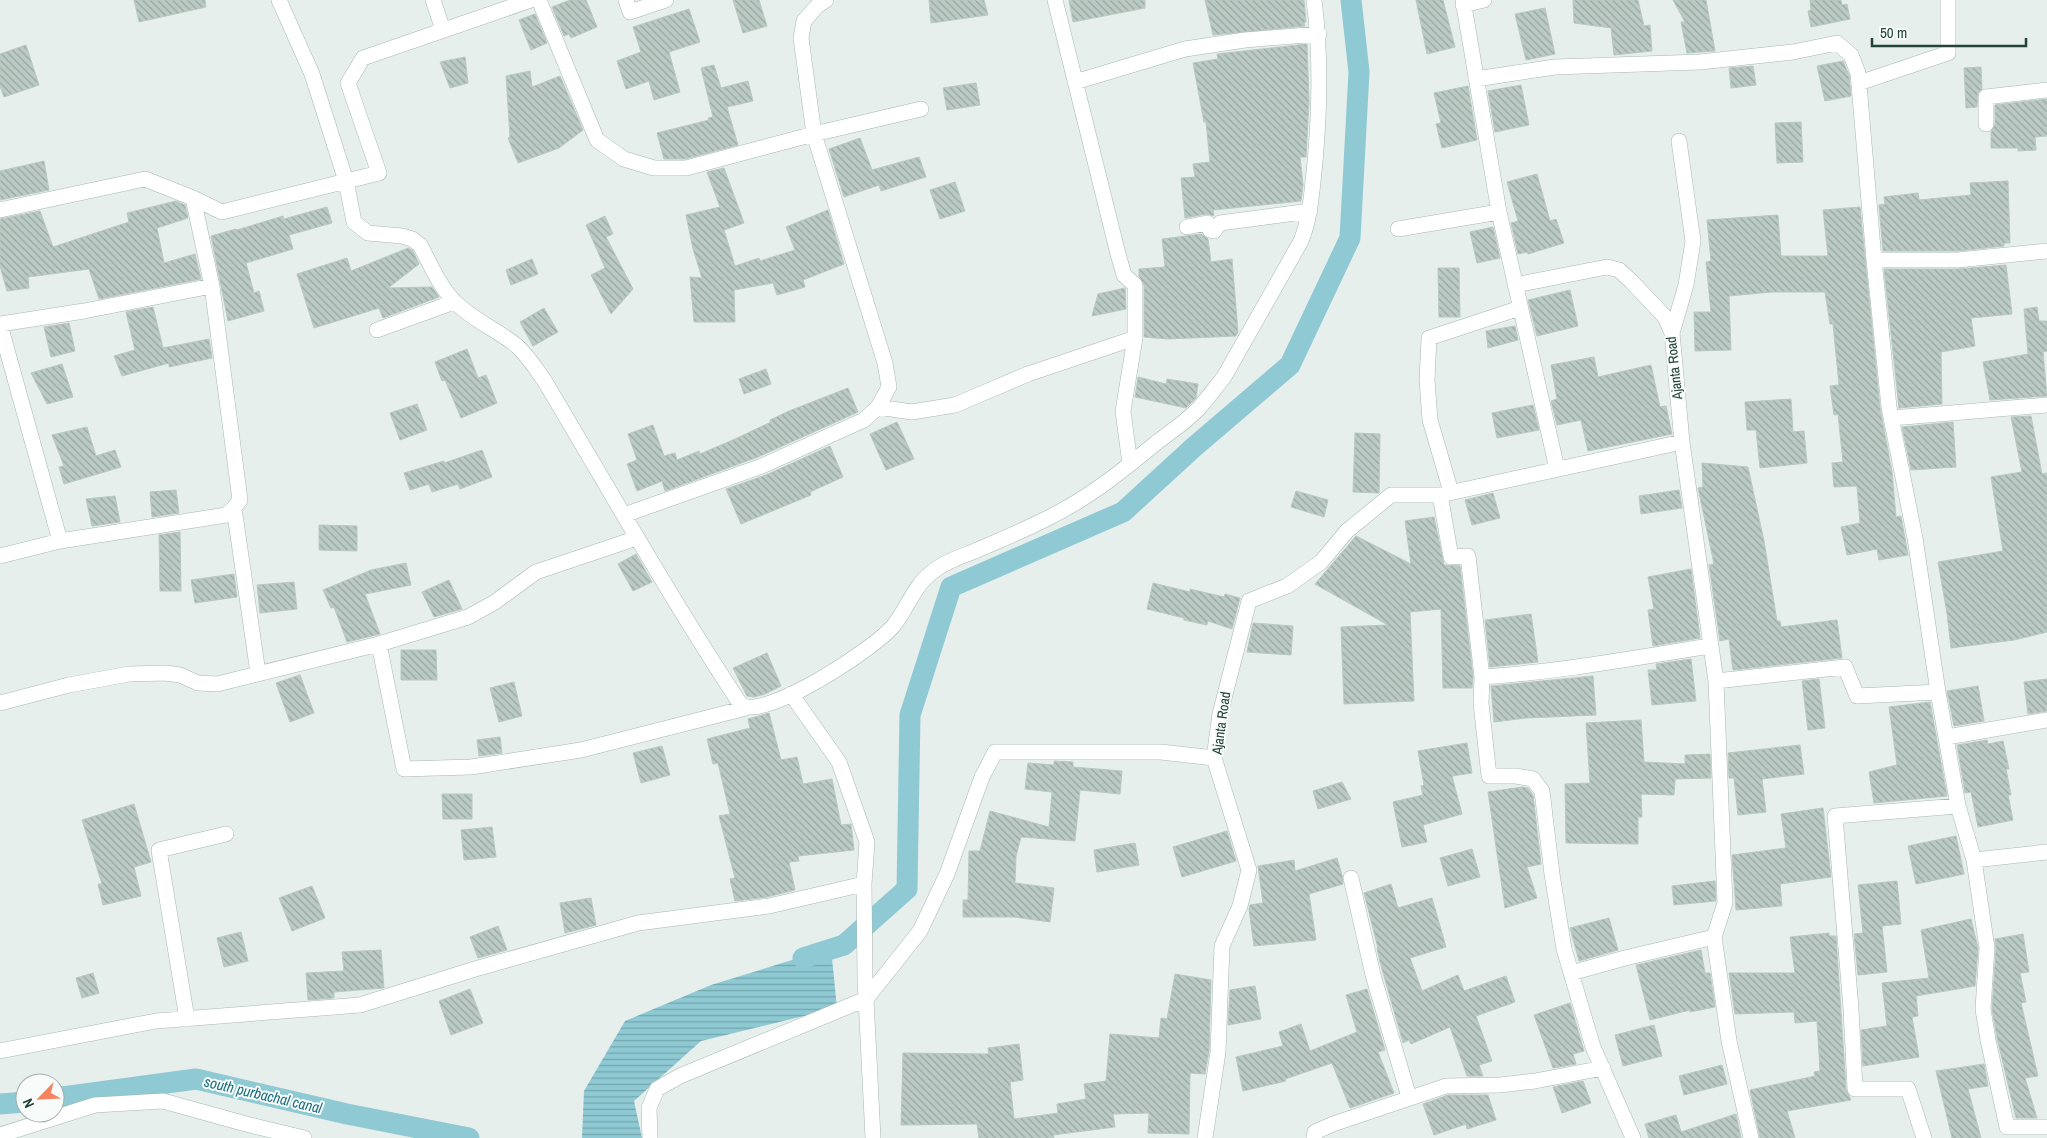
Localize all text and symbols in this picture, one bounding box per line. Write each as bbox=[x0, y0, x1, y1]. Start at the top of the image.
scale bar bbox=[1872, 15, 2026, 47]
text: 50 m bbox=[1880, 22, 1907, 43]
street label: Ajanta Road bbox=[1662, 336, 1686, 401]
street label: Ajanta Road bbox=[1208, 690, 1234, 757]
water label: south purbachal canal bbox=[202, 1071, 324, 1118]
north arrow bbox=[15, 1073, 65, 1123]
text: N bbox=[18, 1096, 38, 1111]

